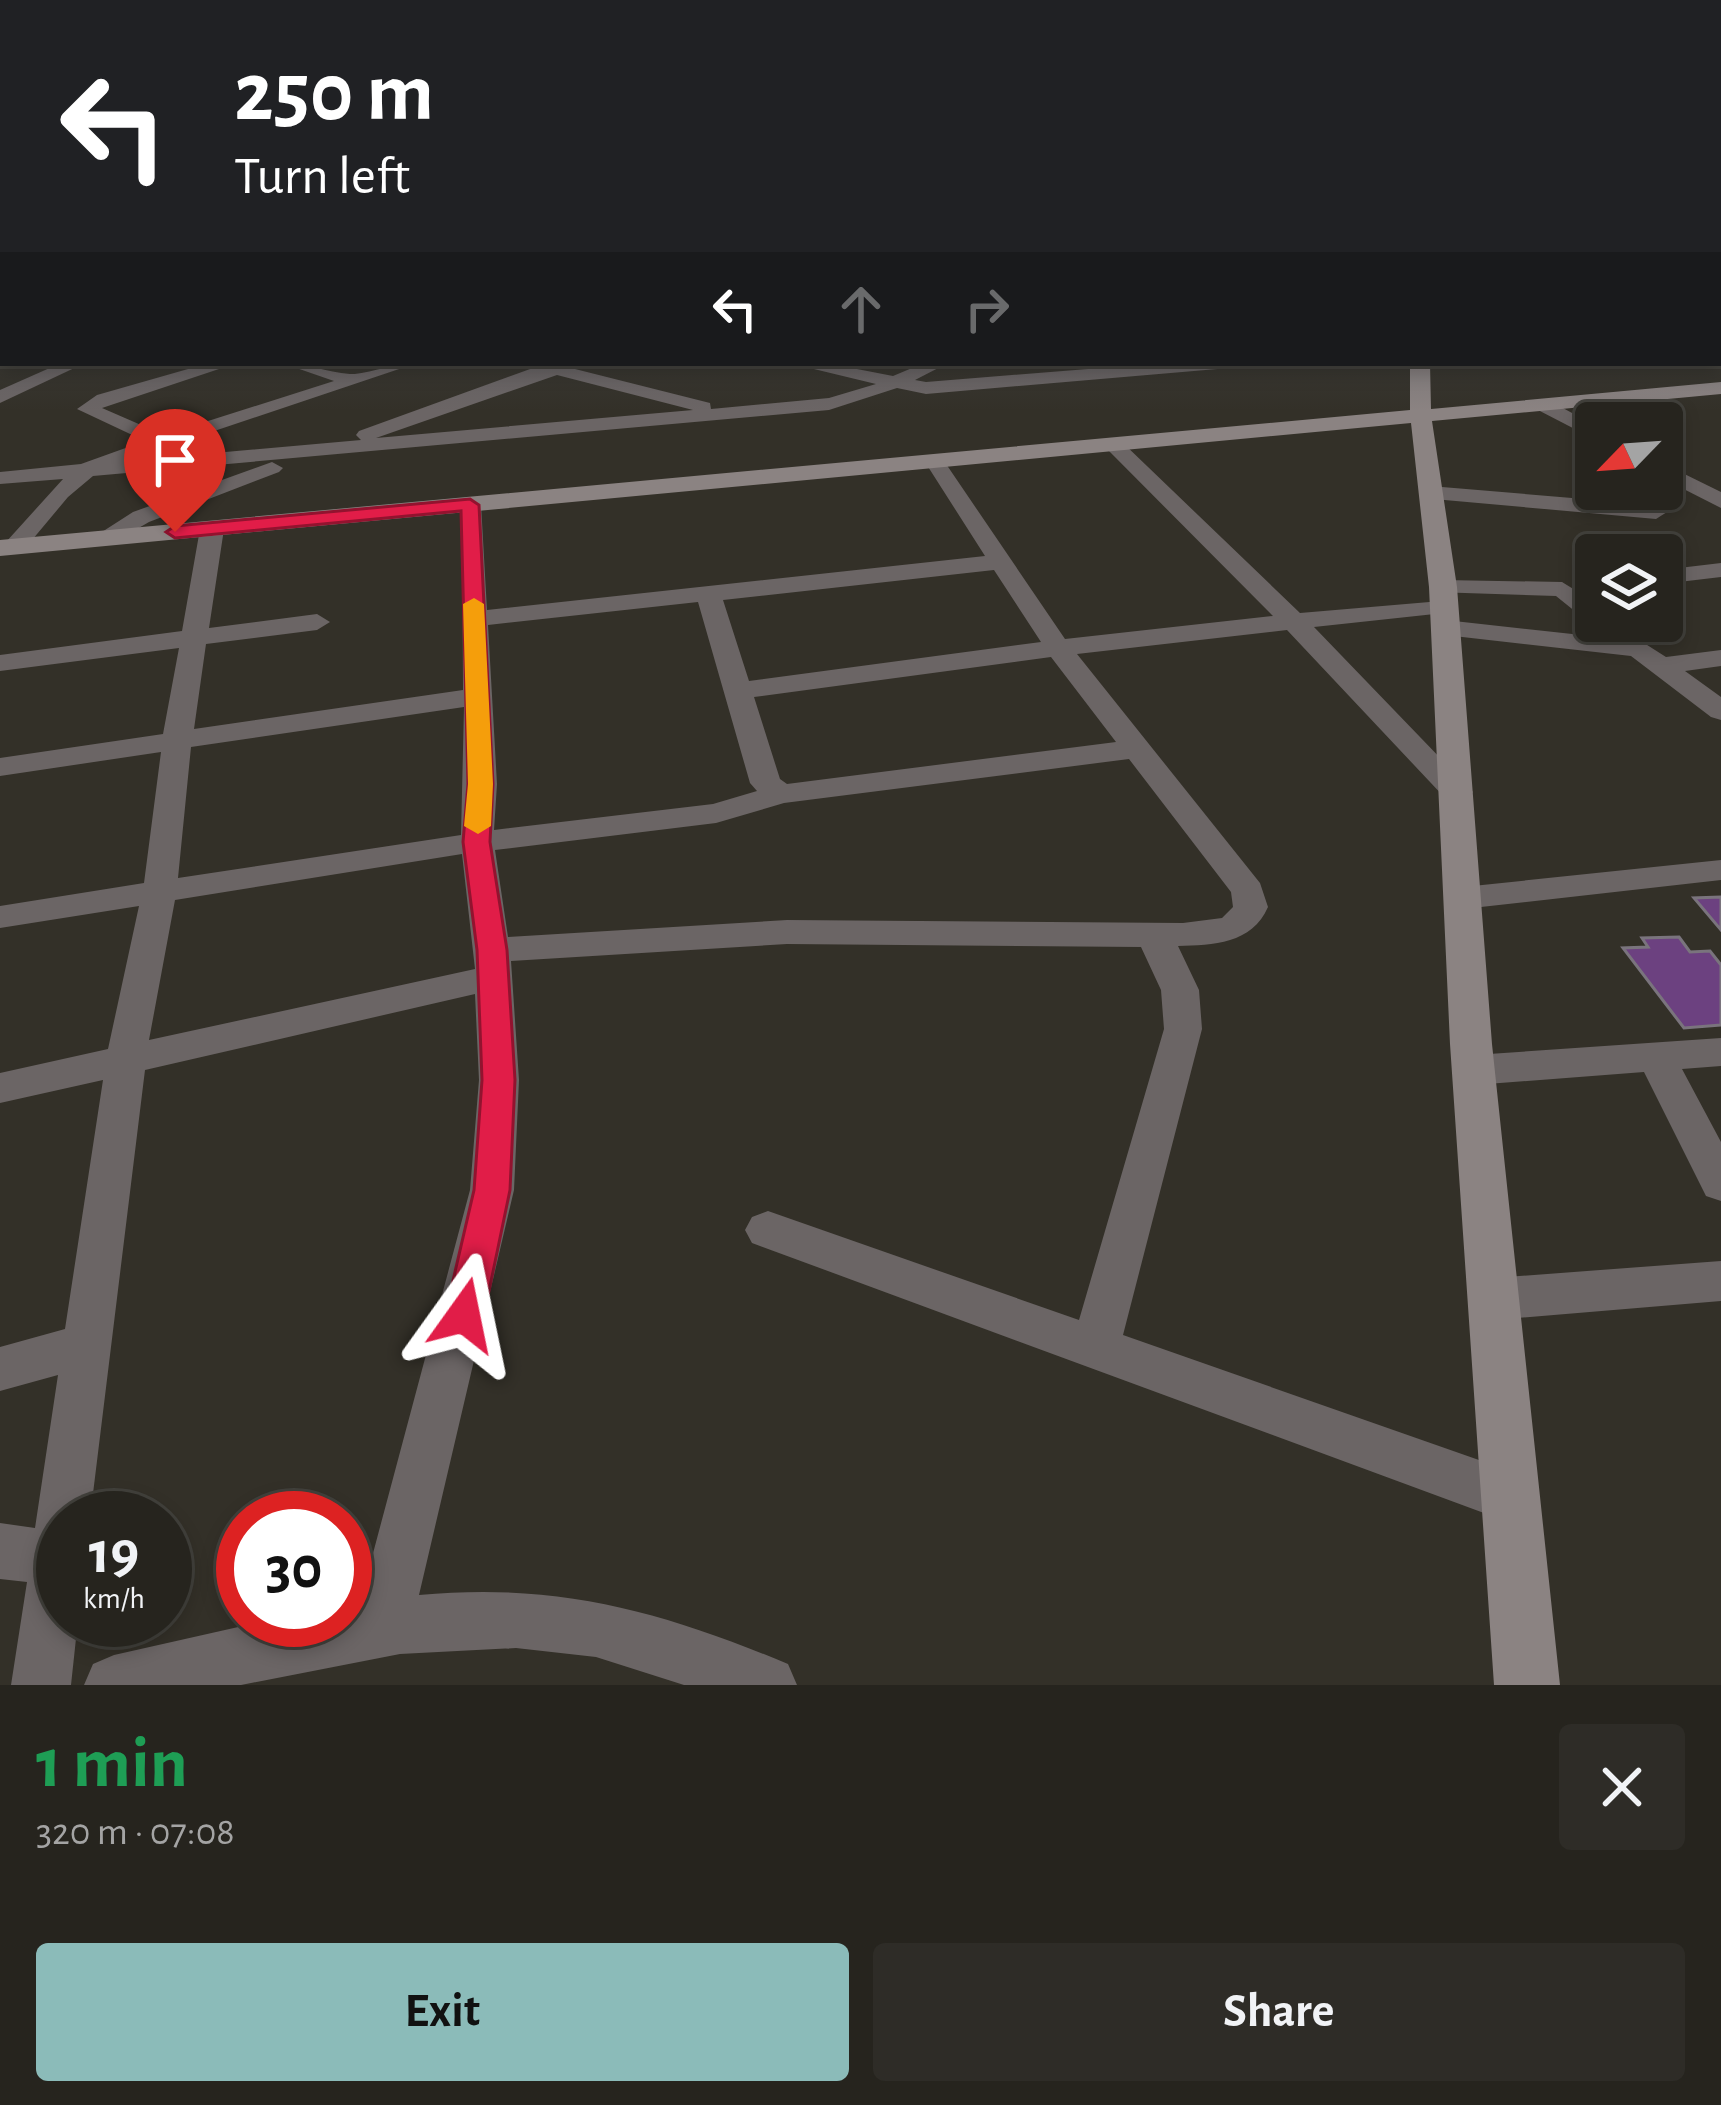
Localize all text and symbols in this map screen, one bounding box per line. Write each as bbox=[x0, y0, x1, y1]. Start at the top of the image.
icon: left bbox=[36, 48, 192, 204]
text: 250 m bbox=[234, 52, 434, 136]
text: Turn left bbox=[234, 150, 410, 204]
icon: left bbox=[702, 276, 768, 342]
icon: ahead bbox=[828, 276, 894, 342]
icon: right bbox=[954, 276, 1020, 342]
north arrow bbox=[1575, 402, 1683, 510]
map controls bbox=[1575, 402, 1683, 642]
pin bbox=[124, 409, 226, 532]
icon: arrive bbox=[142, 427, 208, 493]
button: layers bbox=[1575, 534, 1683, 642]
position arrow bbox=[401, 1252, 527, 1378]
speed limit sign: 30 bbox=[216, 1491, 372, 1647]
text: 19 bbox=[89, 1524, 139, 1584]
text: km/h bbox=[83, 1584, 145, 1614]
button: close bbox=[1559, 1724, 1685, 1850]
text: 1 min bbox=[36, 1728, 188, 1800]
text: 320 m · 07:08 bbox=[36, 1813, 235, 1852]
button: Exit bbox=[36, 1943, 849, 2081]
button: Share bbox=[873, 1943, 1685, 2081]

